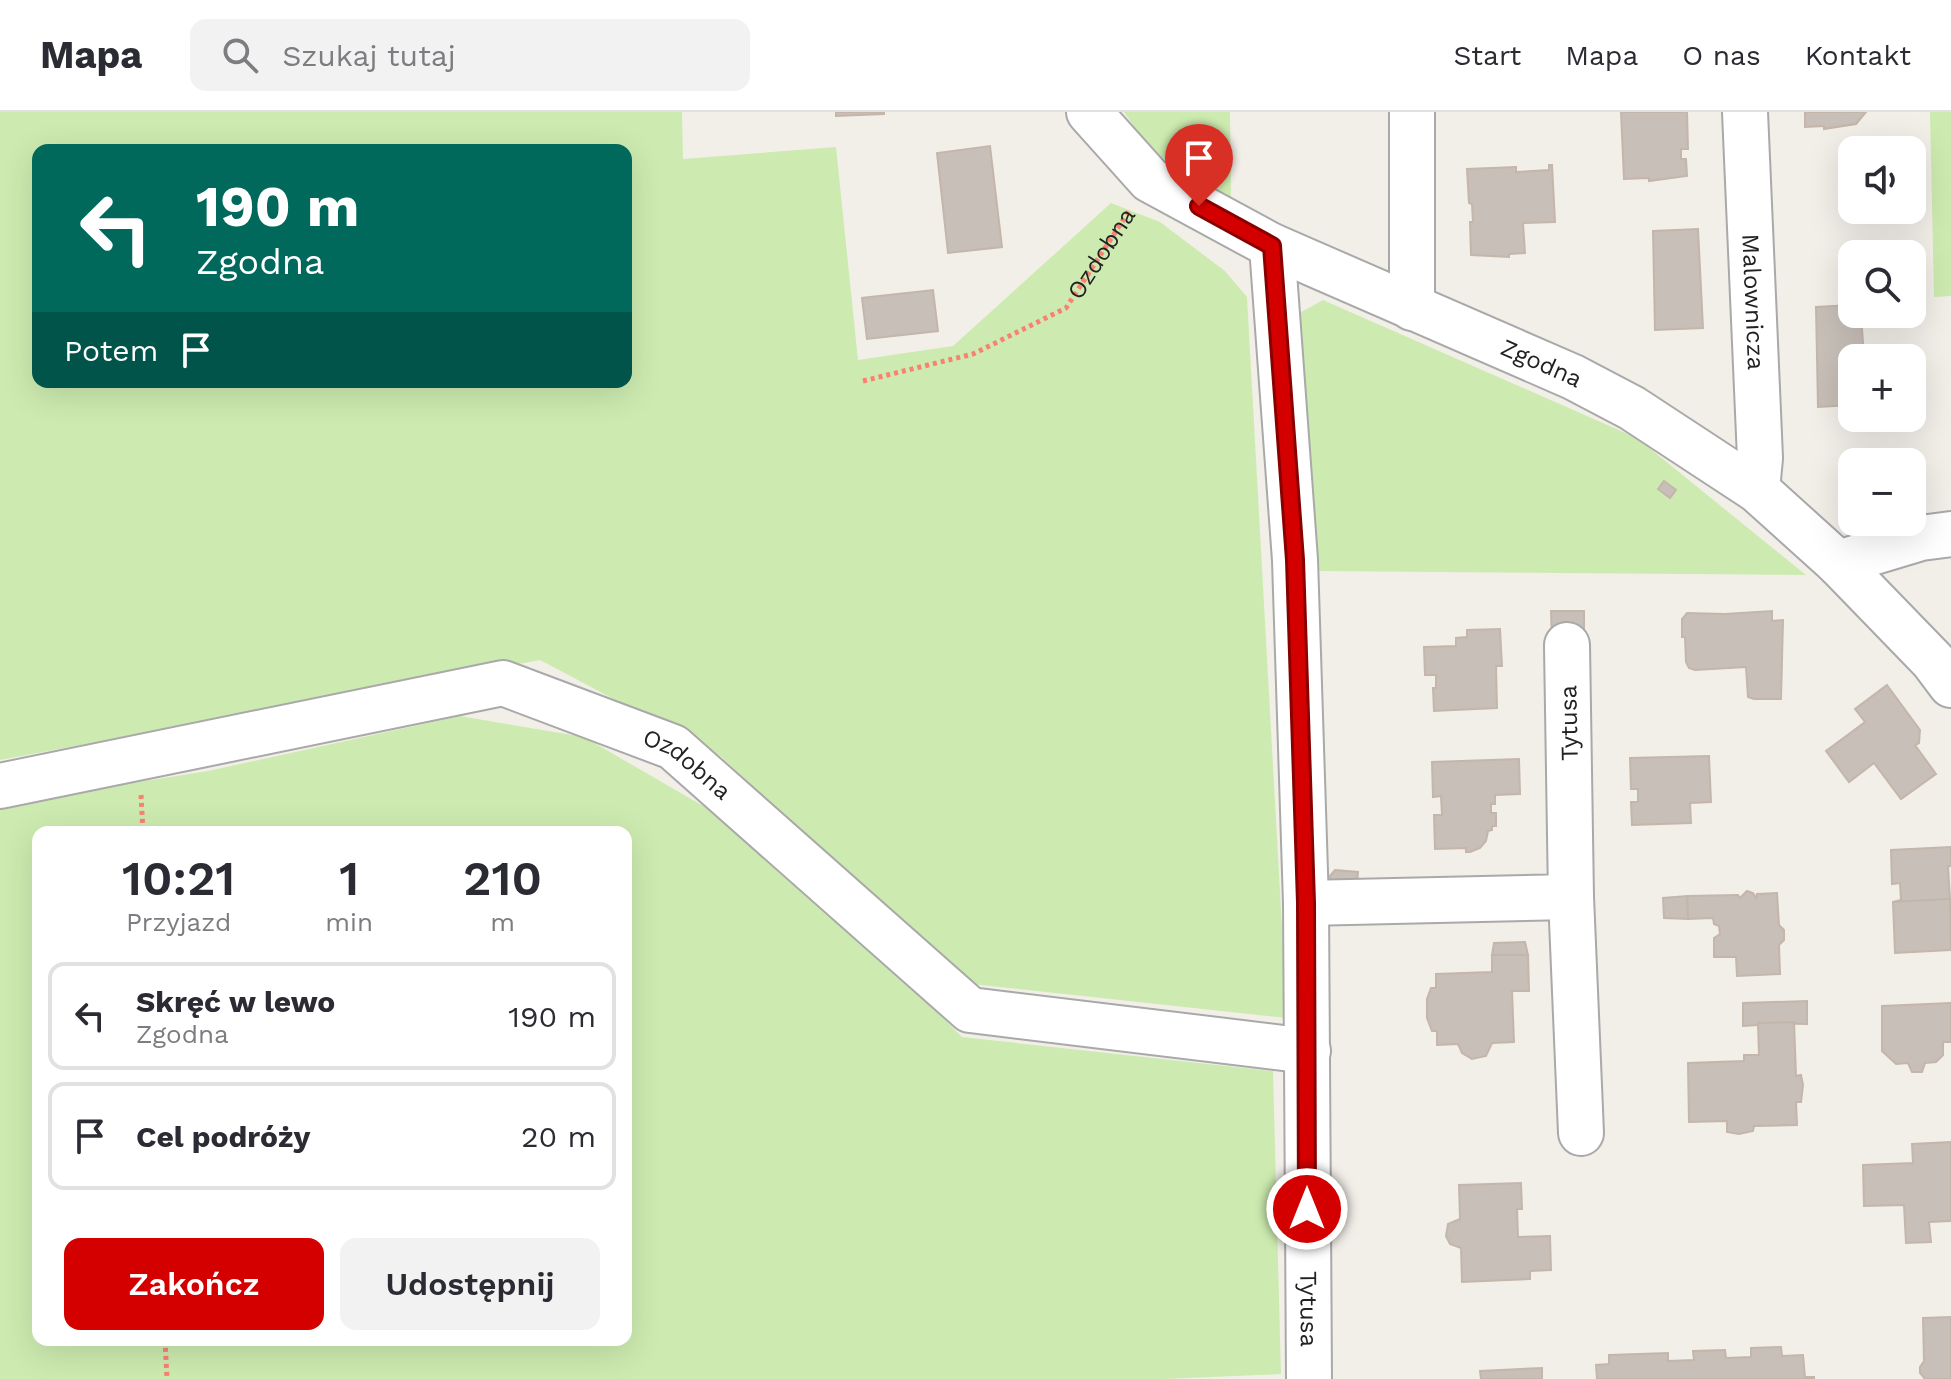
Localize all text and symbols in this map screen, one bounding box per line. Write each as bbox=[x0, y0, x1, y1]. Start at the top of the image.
search box bbox=[190, 19, 750, 91]
text: Mapa bbox=[40, 33, 142, 77]
icon: search bbox=[218, 33, 262, 77]
text: Szukaj tutaj bbox=[282, 38, 456, 73]
text: Start bbox=[1453, 39, 1521, 72]
text: Mapa bbox=[1565, 39, 1638, 72]
text: O nas bbox=[1682, 39, 1761, 72]
text: Kontakt bbox=[1805, 39, 1911, 72]
pin bbox=[1165, 124, 1233, 206]
icon: arrive bbox=[1177, 136, 1221, 180]
map controls bbox=[1838, 136, 1926, 536]
button: sound bbox=[1838, 136, 1926, 224]
text: 190 m bbox=[196, 174, 359, 240]
icon: left bbox=[64, 176, 168, 280]
street label: Ozdobna bbox=[1061, 203, 1141, 304]
street label: Malownicza bbox=[1736, 233, 1770, 371]
button: search bbox=[1838, 240, 1926, 328]
text: Zgodna bbox=[196, 241, 324, 283]
icon: arrive bbox=[174, 328, 218, 372]
text: Potem bbox=[64, 333, 158, 368]
street label: Zgodna bbox=[1497, 333, 1587, 393]
button: + bbox=[1838, 344, 1926, 432]
button: − bbox=[1838, 448, 1926, 536]
street label: Tytusa bbox=[1554, 685, 1584, 761]
street label: Ozdobna bbox=[639, 723, 737, 806]
text: 10:21 bbox=[122, 850, 235, 907]
text: 1 bbox=[339, 850, 359, 907]
text: 210 bbox=[463, 850, 542, 907]
text: Przyjazd bbox=[126, 907, 231, 937]
text: min bbox=[325, 907, 373, 937]
text: m bbox=[490, 907, 515, 937]
text: Skręć w lewo bbox=[136, 984, 335, 1019]
icon: left bbox=[68, 994, 112, 1038]
text: 190 m bbox=[508, 999, 596, 1034]
text: Zgodna bbox=[136, 1019, 229, 1049]
icon: arrive bbox=[68, 1114, 112, 1158]
text: Cel podróży bbox=[136, 1119, 310, 1154]
text: 20 m bbox=[521, 1119, 596, 1154]
position arrow bbox=[1265, 1167, 1349, 1251]
button: Zakończ bbox=[64, 1238, 324, 1330]
button: Udostępnij bbox=[340, 1238, 600, 1330]
street label: Tytusa bbox=[1294, 1271, 1323, 1347]

